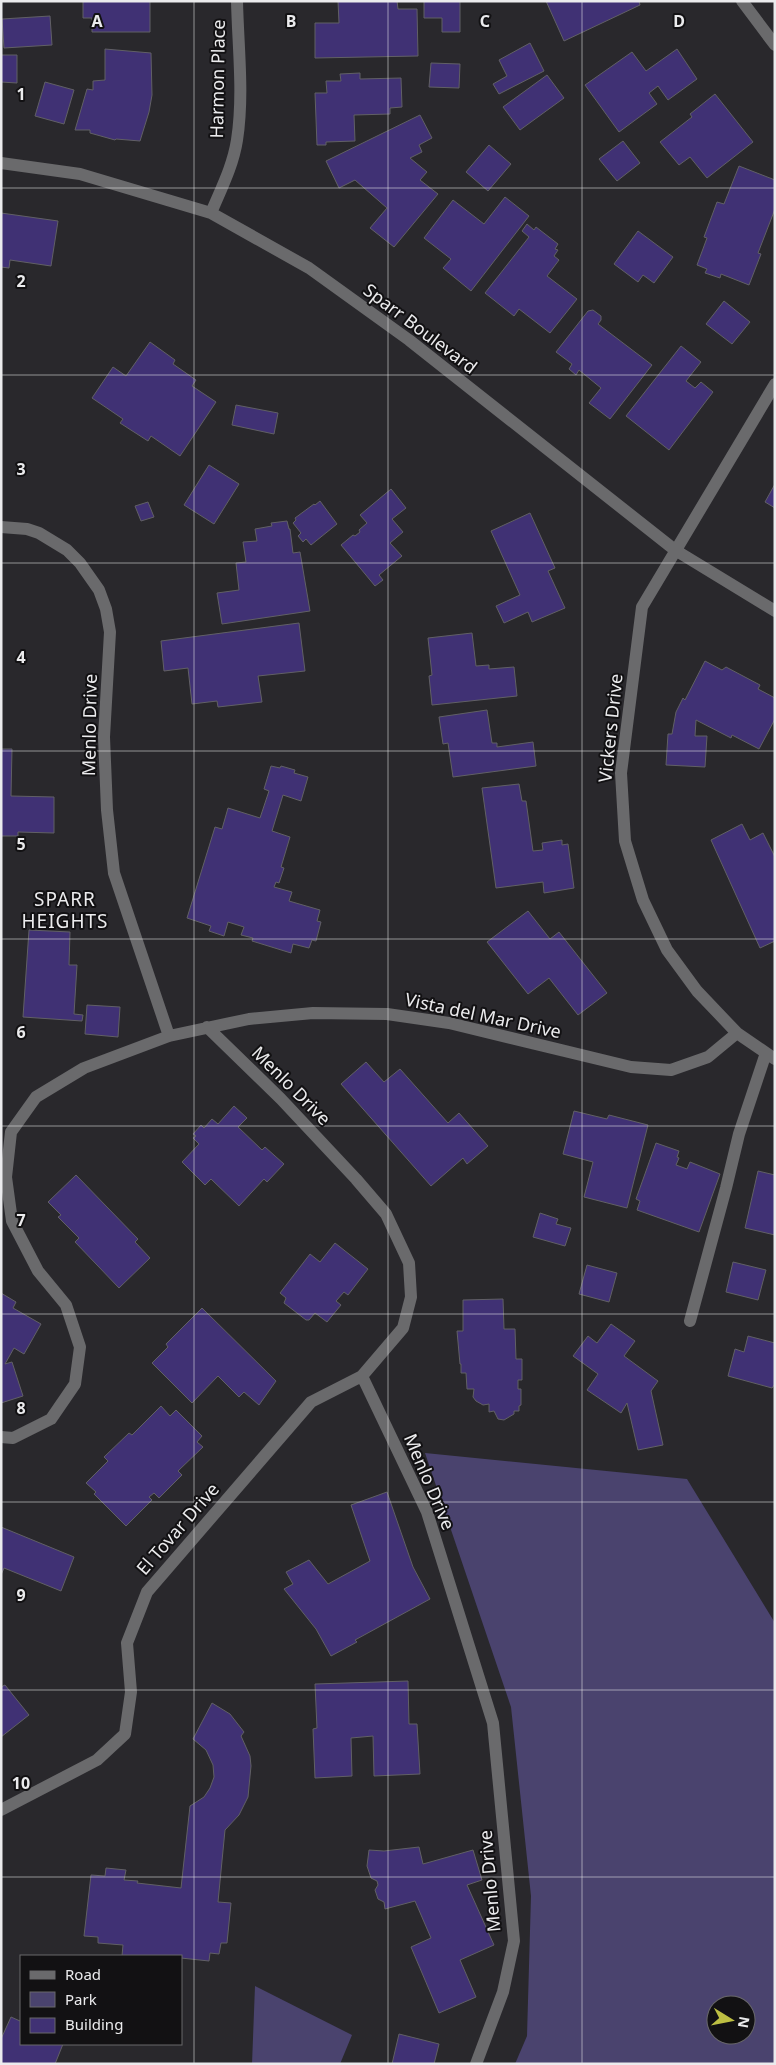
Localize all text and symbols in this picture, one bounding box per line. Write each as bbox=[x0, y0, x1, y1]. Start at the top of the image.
text: A bbox=[91, 10, 103, 32]
text: B bbox=[286, 10, 296, 32]
text: C bbox=[480, 10, 490, 32]
text: D bbox=[673, 10, 685, 32]
street label: Harmon Place bbox=[204, 19, 230, 139]
text: 1 bbox=[16, 83, 26, 105]
text: 2 bbox=[16, 270, 26, 292]
street label: Sparr Boulevard bbox=[359, 278, 482, 379]
text: 3 bbox=[16, 458, 26, 480]
text: 4 bbox=[16, 646, 26, 668]
street label: Vickers Drive bbox=[592, 672, 628, 783]
street label: Menlo Drive bbox=[76, 674, 102, 776]
text: 5 bbox=[16, 833, 26, 855]
district label: SPARR HEIGHTS bbox=[22, 886, 109, 934]
street label: Vista del Mar Drive bbox=[403, 987, 563, 1043]
text: 6 bbox=[16, 1021, 26, 1043]
street label: Menlo Drive bbox=[247, 1041, 336, 1130]
text: 7 bbox=[16, 1209, 26, 1231]
text: 8 bbox=[16, 1397, 26, 1419]
street label: Menlo Drive bbox=[399, 1430, 461, 1533]
street label: El Tovar Drive bbox=[131, 1477, 224, 1579]
text: 9 bbox=[16, 1584, 26, 1606]
text: 10 bbox=[12, 1772, 30, 1794]
street label: Menlo Drive bbox=[473, 1829, 505, 1933]
legend bbox=[20, 1955, 182, 2045]
text: Road bbox=[65, 1964, 101, 1984]
text: Park bbox=[65, 1989, 97, 2009]
north arrow bbox=[706, 1995, 756, 2045]
text: Building bbox=[65, 2014, 123, 2034]
text: N bbox=[734, 2015, 755, 2030]

